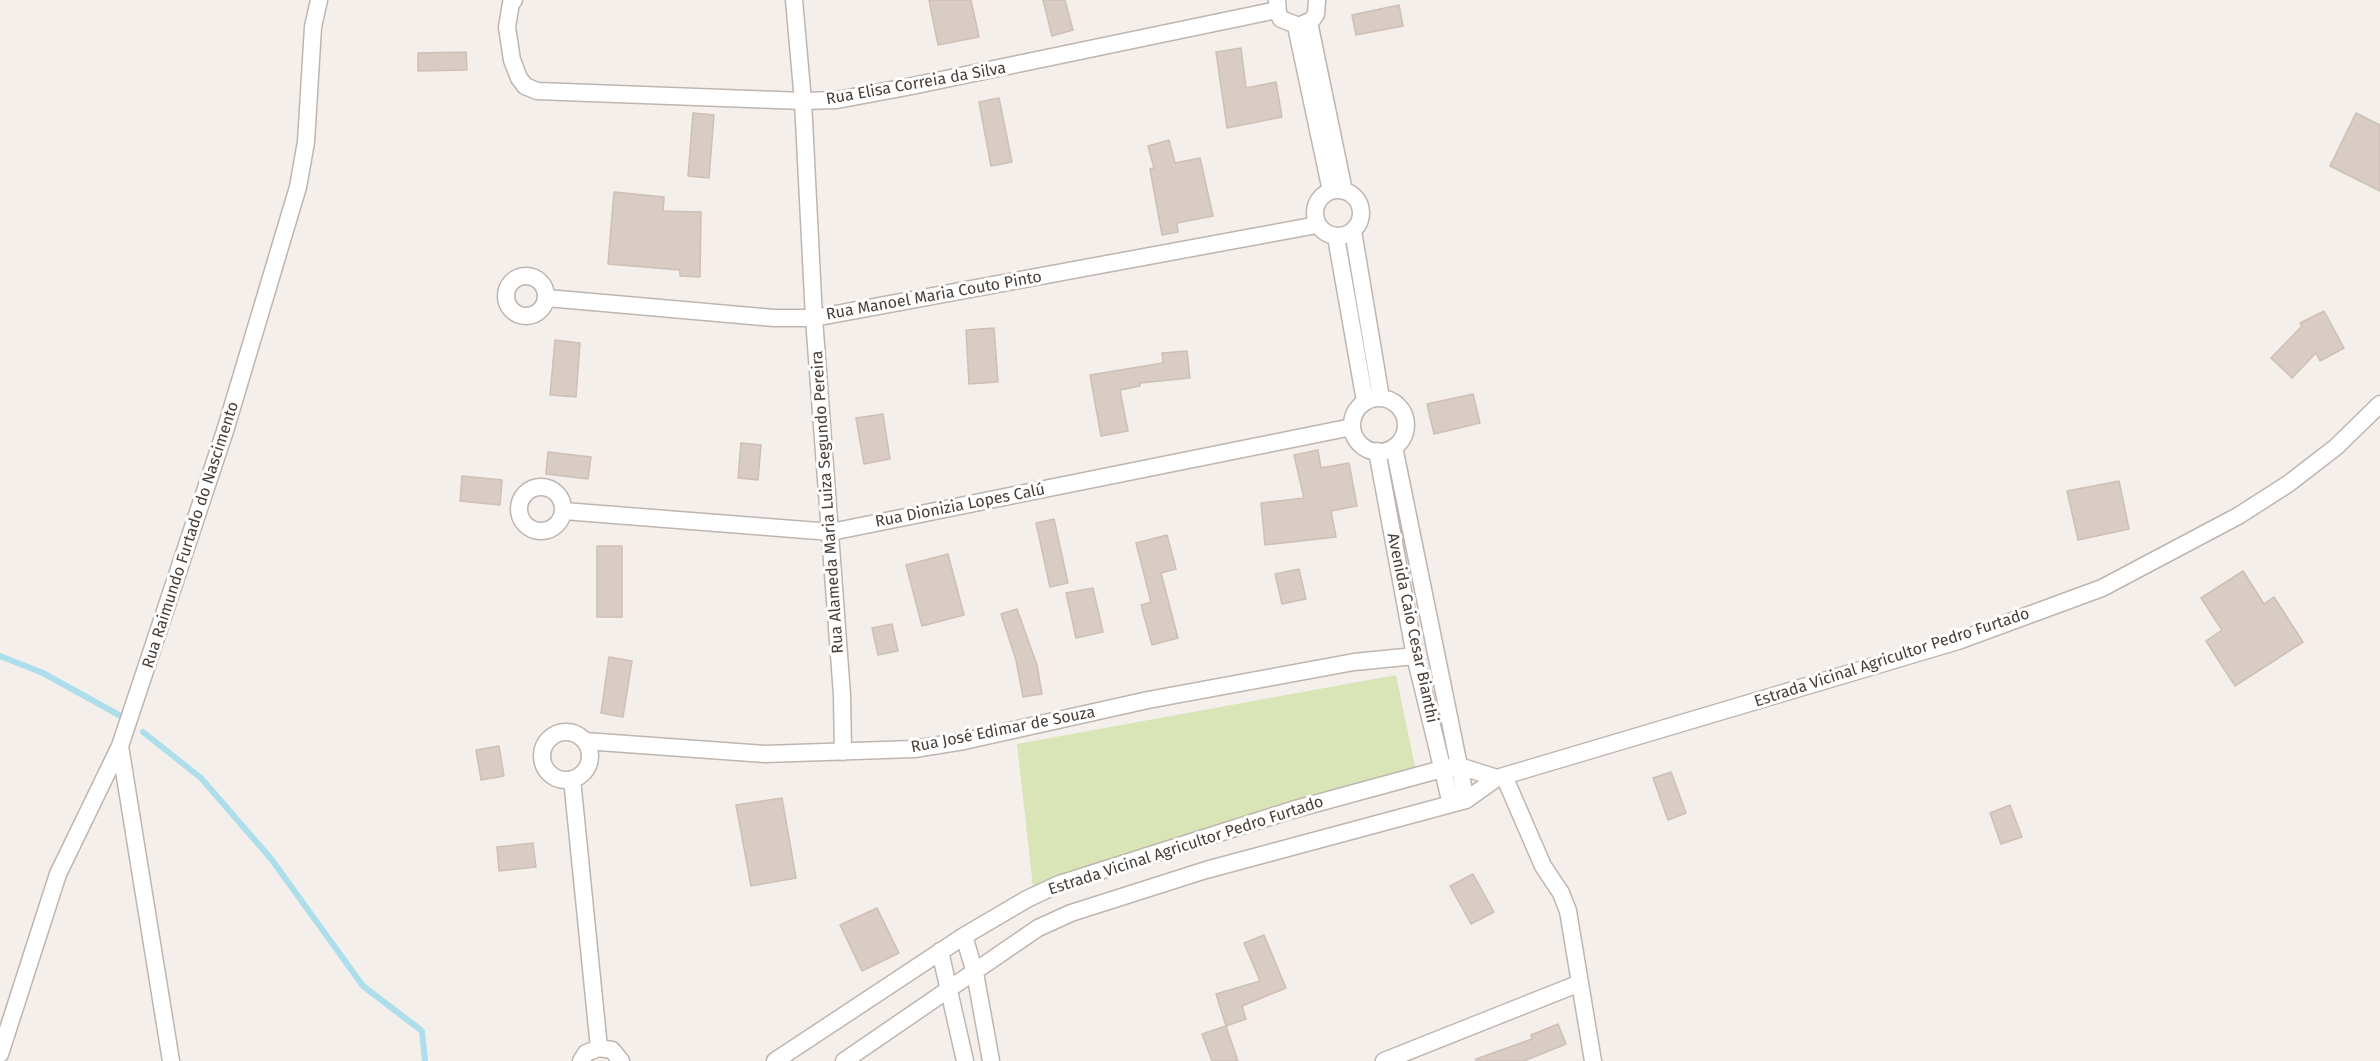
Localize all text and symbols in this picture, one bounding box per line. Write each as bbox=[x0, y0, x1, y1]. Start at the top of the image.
street label: Rua Elisa Correia da Silva bbox=[824, 59, 1008, 109]
street label: Rua Manoel Maria Couto Pinto bbox=[825, 268, 1043, 324]
street label: Rua Alameda Maria Luiza Segundo Pereira bbox=[808, 350, 848, 654]
street label: Rua Raimundo Furtado do Nascimento bbox=[139, 399, 243, 671]
street label: Rua Dionizia Lopes Calú bbox=[873, 480, 1047, 532]
street label: Avenida Caio Cesar Bianthi bbox=[1382, 531, 1442, 725]
street label: Estrada Vicinal Agricultor Pedro Furtado bbox=[1752, 604, 2032, 712]
street label: Rua José Edimar de Souza bbox=[909, 703, 1097, 757]
street label: Estrada Vicinal Agricultor Pedro Furtado bbox=[1046, 792, 1326, 900]

